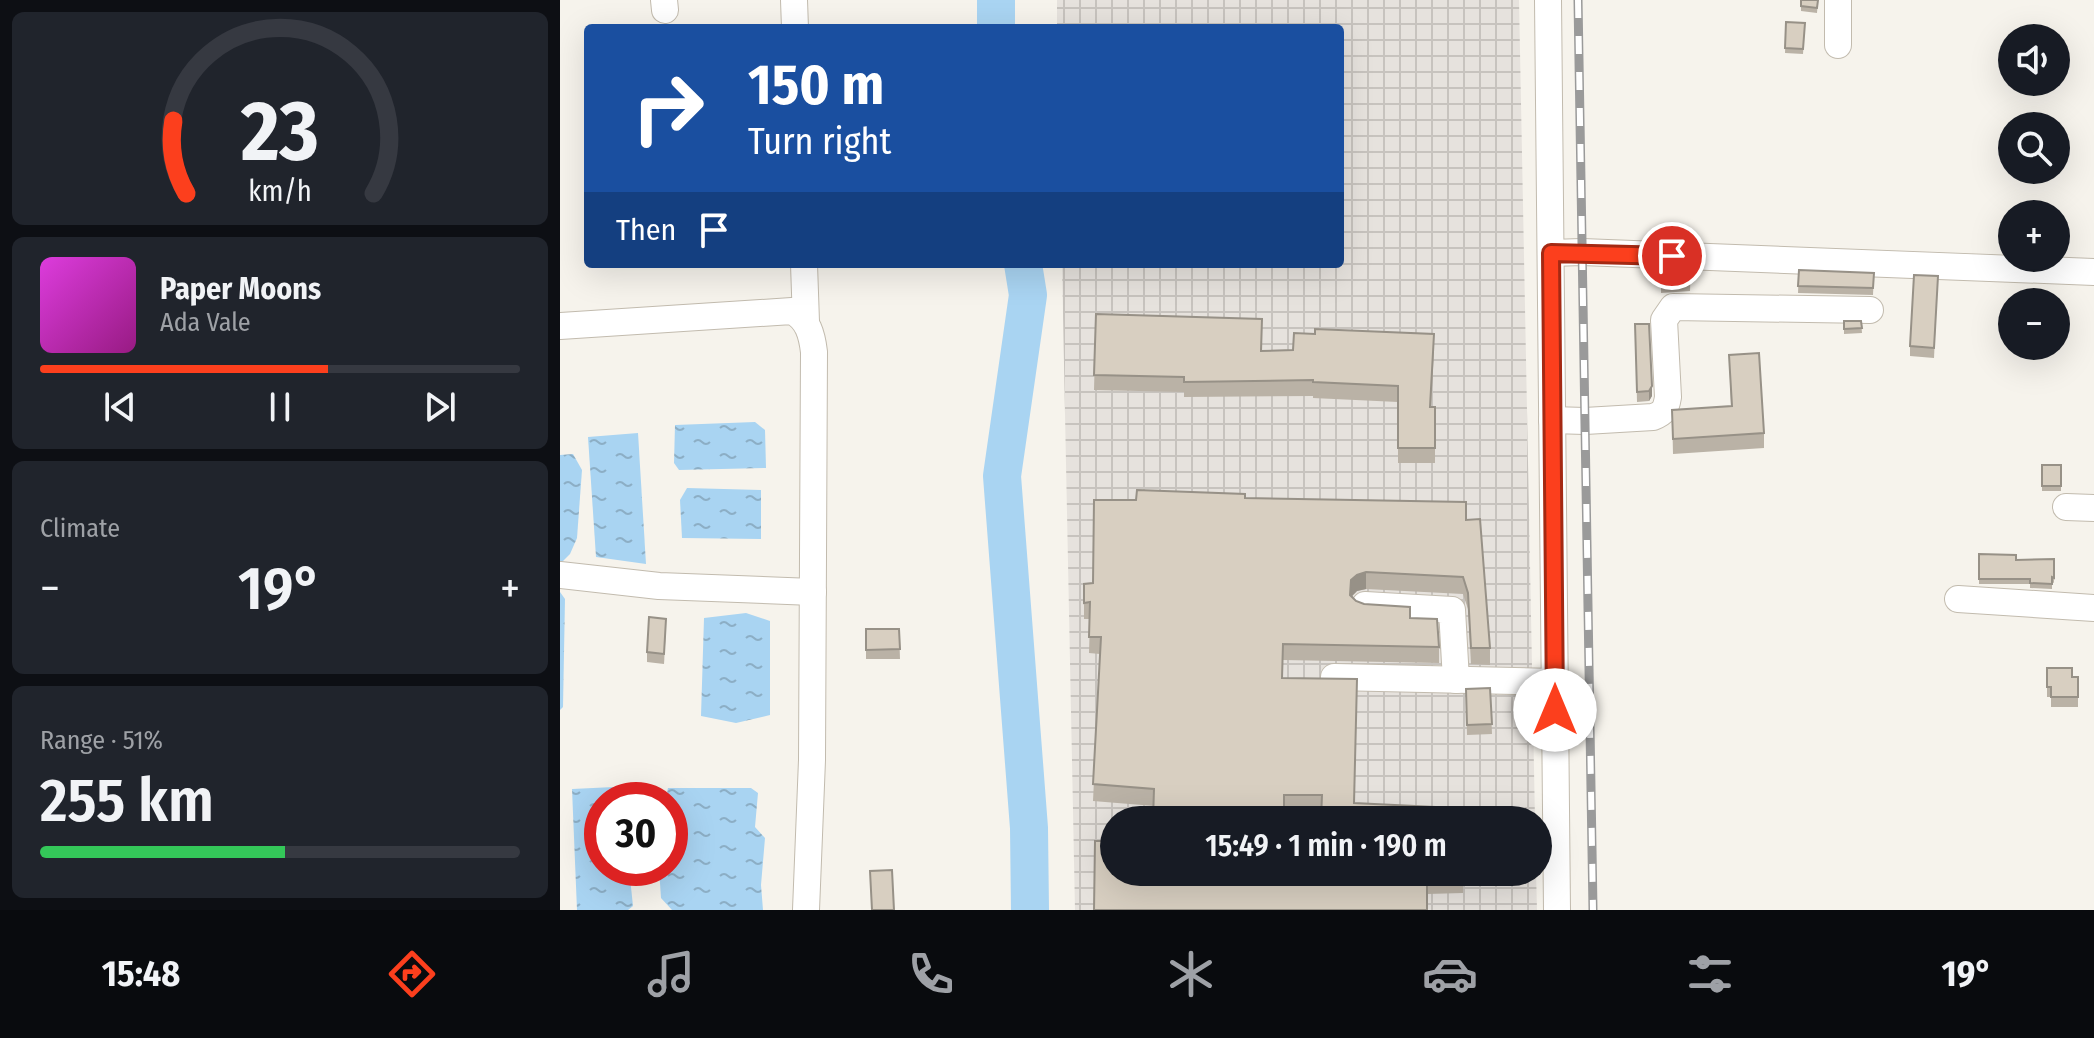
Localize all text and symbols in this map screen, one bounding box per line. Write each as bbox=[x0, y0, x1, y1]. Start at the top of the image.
map controls bbox=[1998, 24, 2070, 360]
button: sound bbox=[1998, 24, 2070, 96]
text: 150 m bbox=[748, 52, 884, 119]
icon: right bbox=[616, 56, 720, 160]
text: 23 bbox=[240, 82, 319, 182]
button: search bbox=[1998, 112, 2070, 184]
text: Turn right bbox=[748, 120, 891, 164]
text: km/h bbox=[248, 174, 312, 209]
button: + bbox=[1998, 200, 2070, 272]
icon: arrive bbox=[692, 208, 736, 252]
text: Then bbox=[616, 212, 676, 248]
pin bbox=[1638, 222, 1706, 290]
icon: arrive bbox=[1650, 234, 1694, 278]
text: Paper Moons bbox=[160, 271, 321, 307]
button: − bbox=[1998, 288, 2070, 360]
text: Ada Vale bbox=[160, 307, 251, 338]
icon: previous bbox=[98, 385, 142, 429]
icon: pause bbox=[258, 385, 302, 429]
icon: next bbox=[418, 385, 462, 429]
text: Climate bbox=[40, 513, 120, 544]
text: 19° bbox=[238, 553, 322, 625]
text: − bbox=[40, 562, 60, 615]
text: + bbox=[500, 562, 520, 615]
position arrow bbox=[1513, 668, 1597, 752]
text: Range · 51% bbox=[40, 725, 163, 756]
text: 255 km bbox=[40, 765, 214, 837]
speed limit sign: 30 bbox=[584, 782, 688, 886]
text: 15:49 · 1 min · 190 m bbox=[1205, 828, 1447, 864]
icon: directions bbox=[384, 946, 440, 1002]
icon: music bbox=[643, 946, 699, 1002]
icon: phone bbox=[903, 946, 959, 1002]
icon: climate bbox=[1163, 946, 1219, 1002]
icon: car bbox=[1422, 946, 1478, 1002]
icon: filters bbox=[1682, 946, 1738, 1002]
text: 15:48 bbox=[102, 952, 180, 996]
text: 19° bbox=[1941, 952, 1992, 996]

